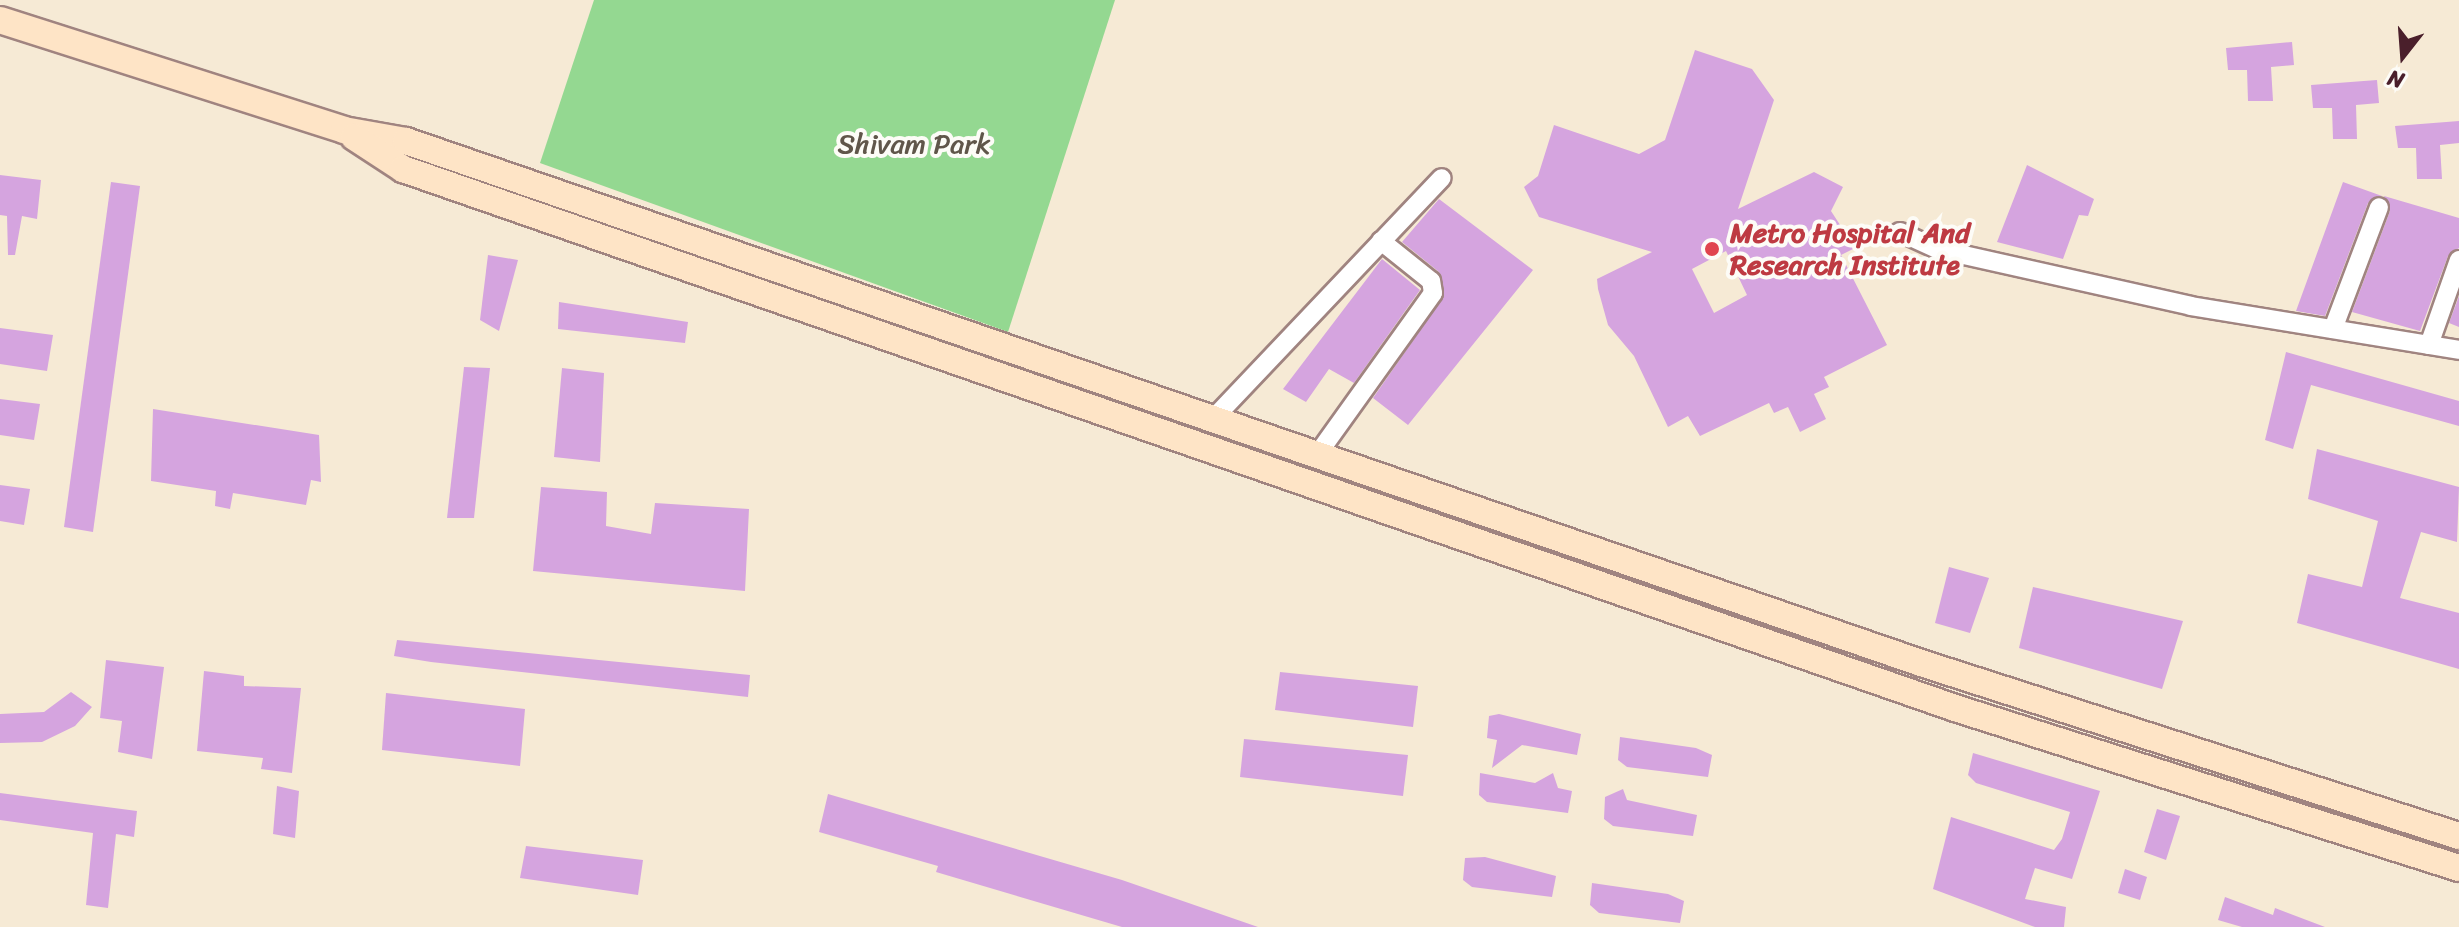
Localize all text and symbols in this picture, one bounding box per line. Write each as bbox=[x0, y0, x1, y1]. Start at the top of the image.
north arrow bbox=[2363, 16, 2443, 96]
text: N bbox=[2383, 59, 2409, 100]
park label: Shivam Park bbox=[837, 127, 991, 161]
place label: Metro Hospital And Research Institute bbox=[1730, 216, 1971, 282]
marker: Metro Hospital And Research Institute bbox=[1701, 238, 1723, 260]

